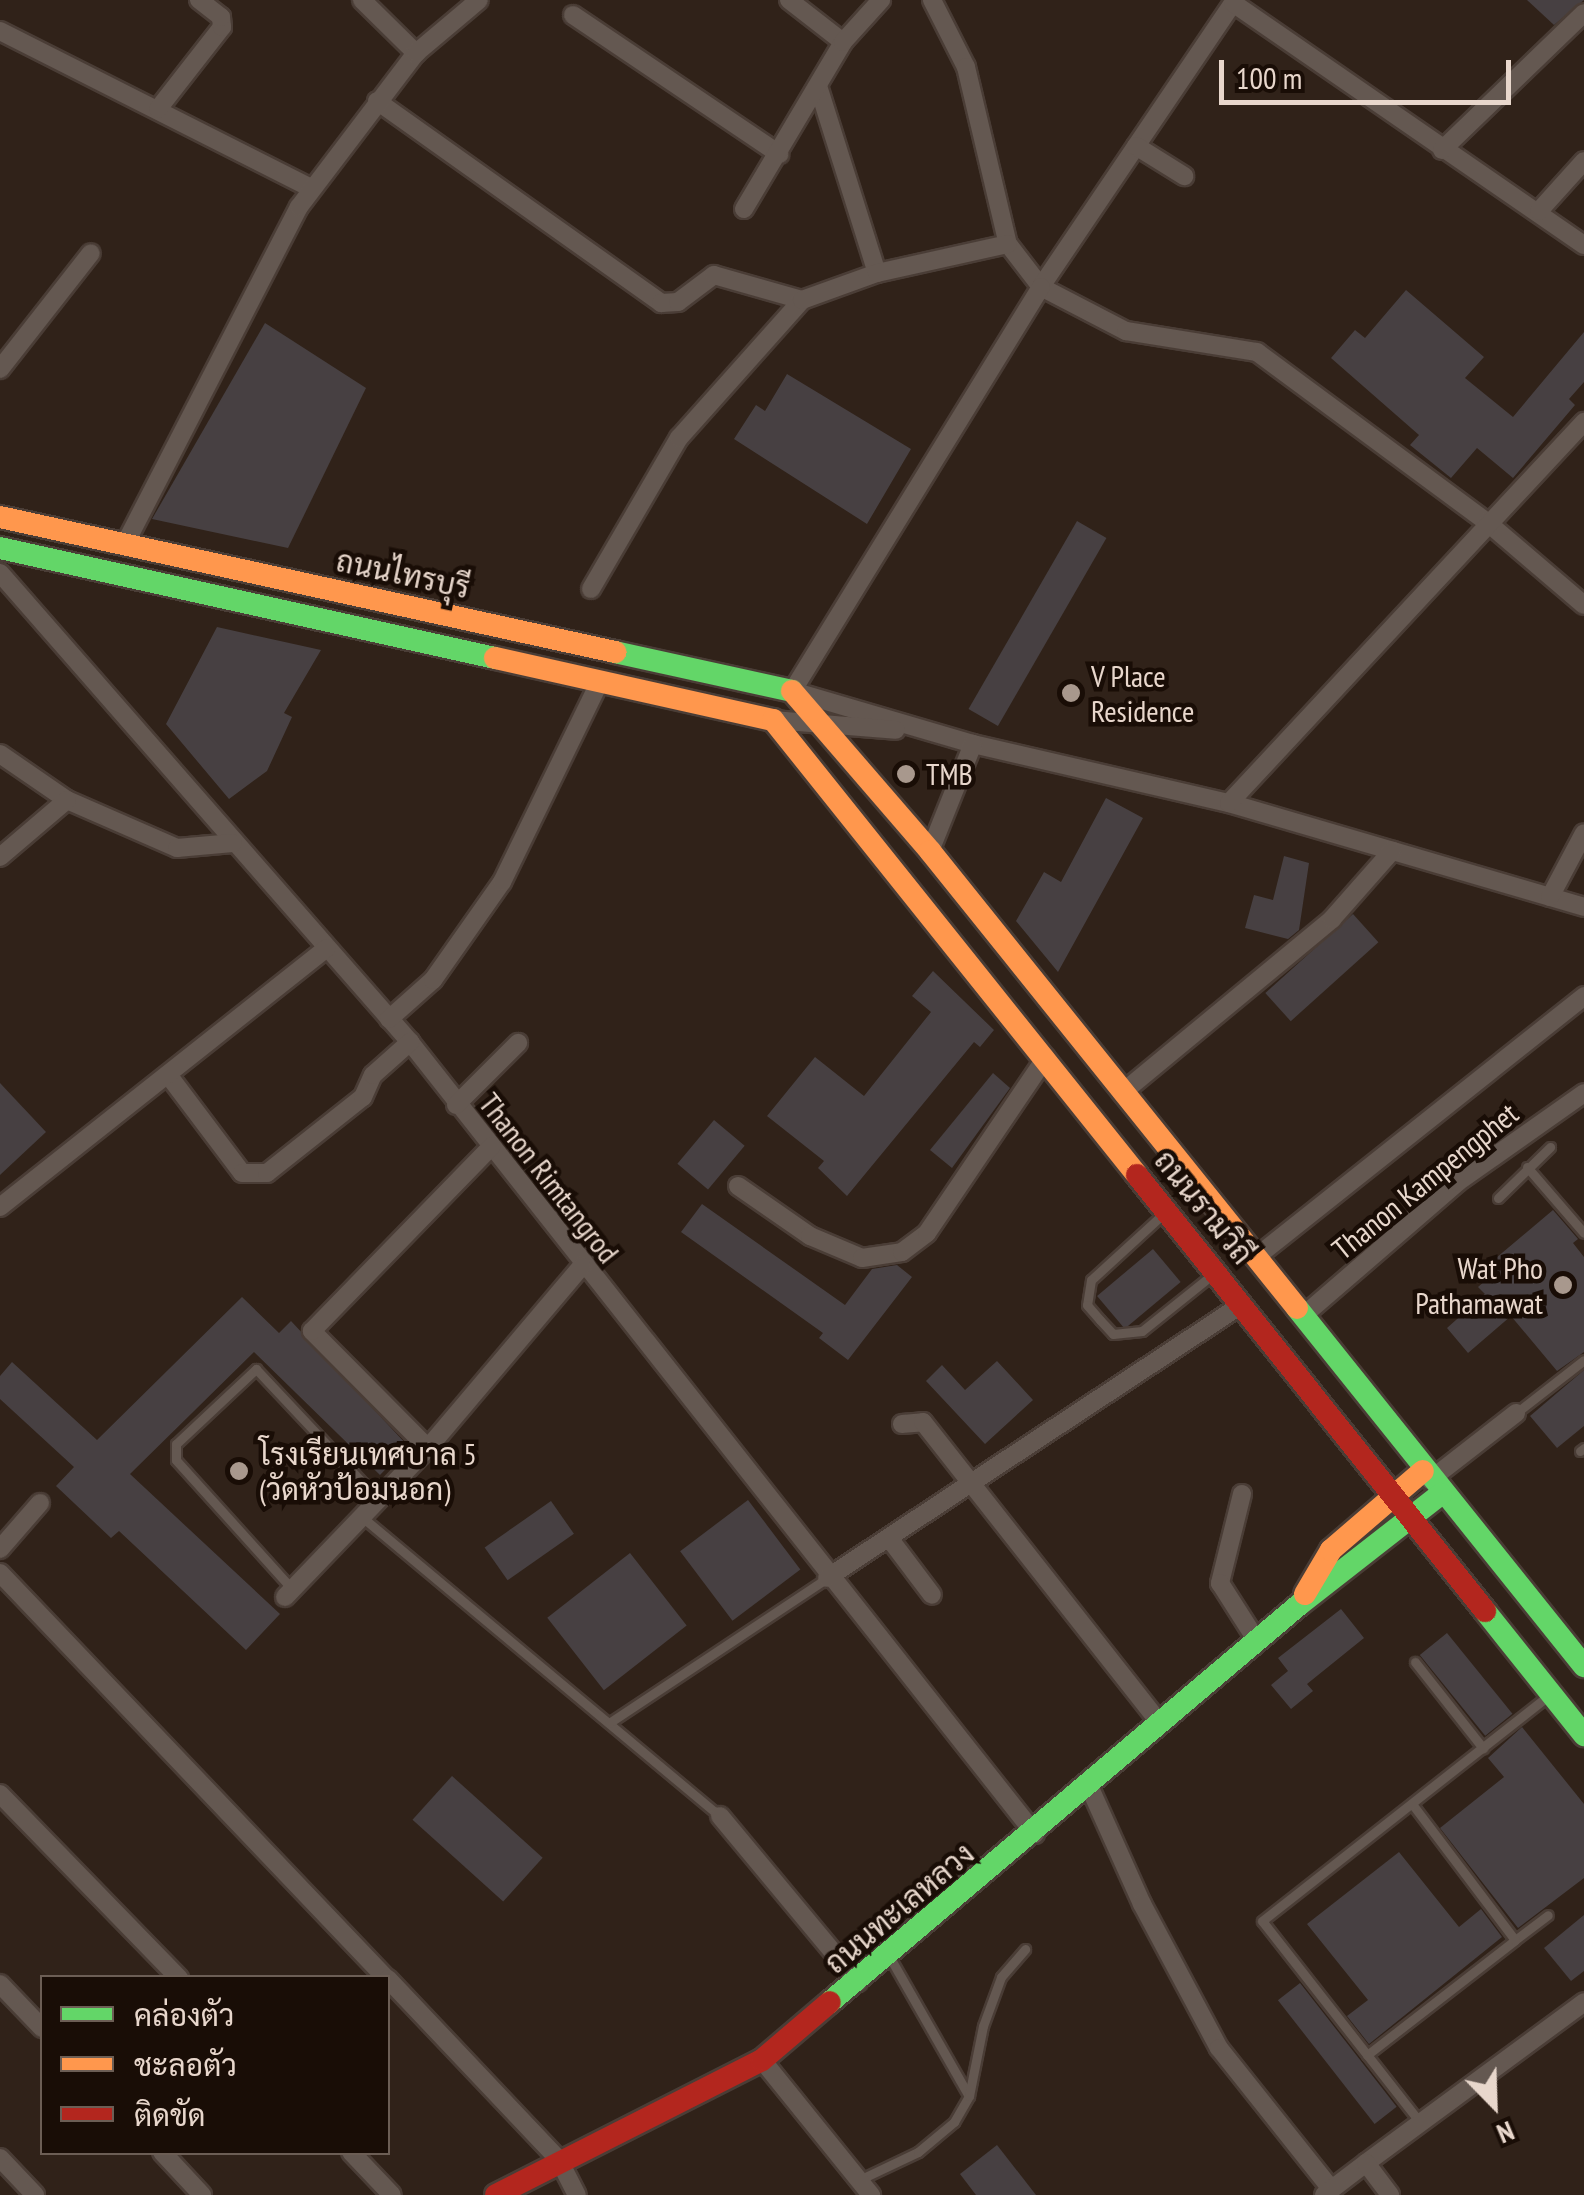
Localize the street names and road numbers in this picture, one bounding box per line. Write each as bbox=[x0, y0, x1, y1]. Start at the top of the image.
street label: ถนนไทรบุรี bbox=[333, 542, 473, 606]
street label: Thanon Rimtangrod bbox=[472, 1086, 626, 1270]
street label: Thanon Kampengphet bbox=[1325, 1095, 1525, 1267]
street label: ถนนรามวิถี bbox=[1147, 1143, 1261, 1271]
street label: ถนนทะเลหลวง bbox=[817, 1835, 981, 1981]

